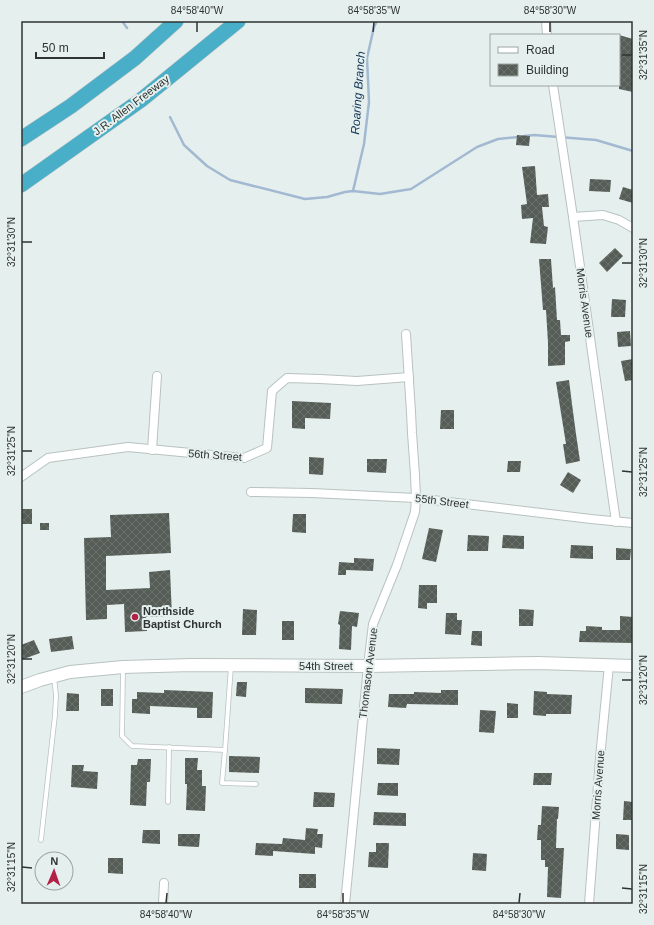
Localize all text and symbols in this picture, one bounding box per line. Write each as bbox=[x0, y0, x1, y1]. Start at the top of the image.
text: 84°58'40"W bbox=[171, 5, 224, 16]
text: 84°58'35"W bbox=[348, 5, 401, 16]
text: 84°58'30"W bbox=[524, 5, 577, 16]
text: 32°31'35"N bbox=[638, 30, 649, 80]
scale bar bbox=[36, 34, 104, 60]
legend bbox=[490, 34, 620, 86]
text: 50 m bbox=[42, 41, 69, 55]
text: Road bbox=[526, 43, 555, 57]
water label: Roaring Branch bbox=[348, 51, 368, 135]
text: Building bbox=[526, 63, 569, 77]
street label: J.R. Allen Freeway bbox=[91, 72, 172, 137]
text: 32°31'30"N bbox=[6, 217, 17, 267]
text: 32°31'30"N bbox=[638, 238, 649, 288]
street label: Morris Avenue bbox=[574, 267, 596, 339]
text: 32°31'25"N bbox=[6, 426, 17, 476]
street label: 56th Street bbox=[188, 447, 242, 463]
text: 32°31'25"N bbox=[638, 447, 649, 497]
street label: 55th Street bbox=[415, 492, 469, 510]
place label: Northside Baptist Church bbox=[143, 605, 222, 630]
marker: Northside Baptist Church bbox=[130, 612, 140, 622]
street label: Thomason Avenue bbox=[356, 627, 380, 719]
text: 32°31'20"N bbox=[6, 634, 17, 684]
text: 32°31'20"N bbox=[638, 655, 649, 705]
street label: 54th Street bbox=[299, 660, 353, 672]
street label: Morris Avenue bbox=[590, 750, 606, 820]
text: 32°31'15"N bbox=[6, 842, 17, 892]
north arrow bbox=[34, 851, 74, 891]
text: N bbox=[50, 855, 59, 867]
text: 32°31'15"N bbox=[638, 864, 649, 914]
text: 84°58'40"W bbox=[140, 909, 193, 920]
text: 84°58'35"W bbox=[317, 909, 370, 920]
text: 84°58'30"W bbox=[493, 909, 546, 920]

